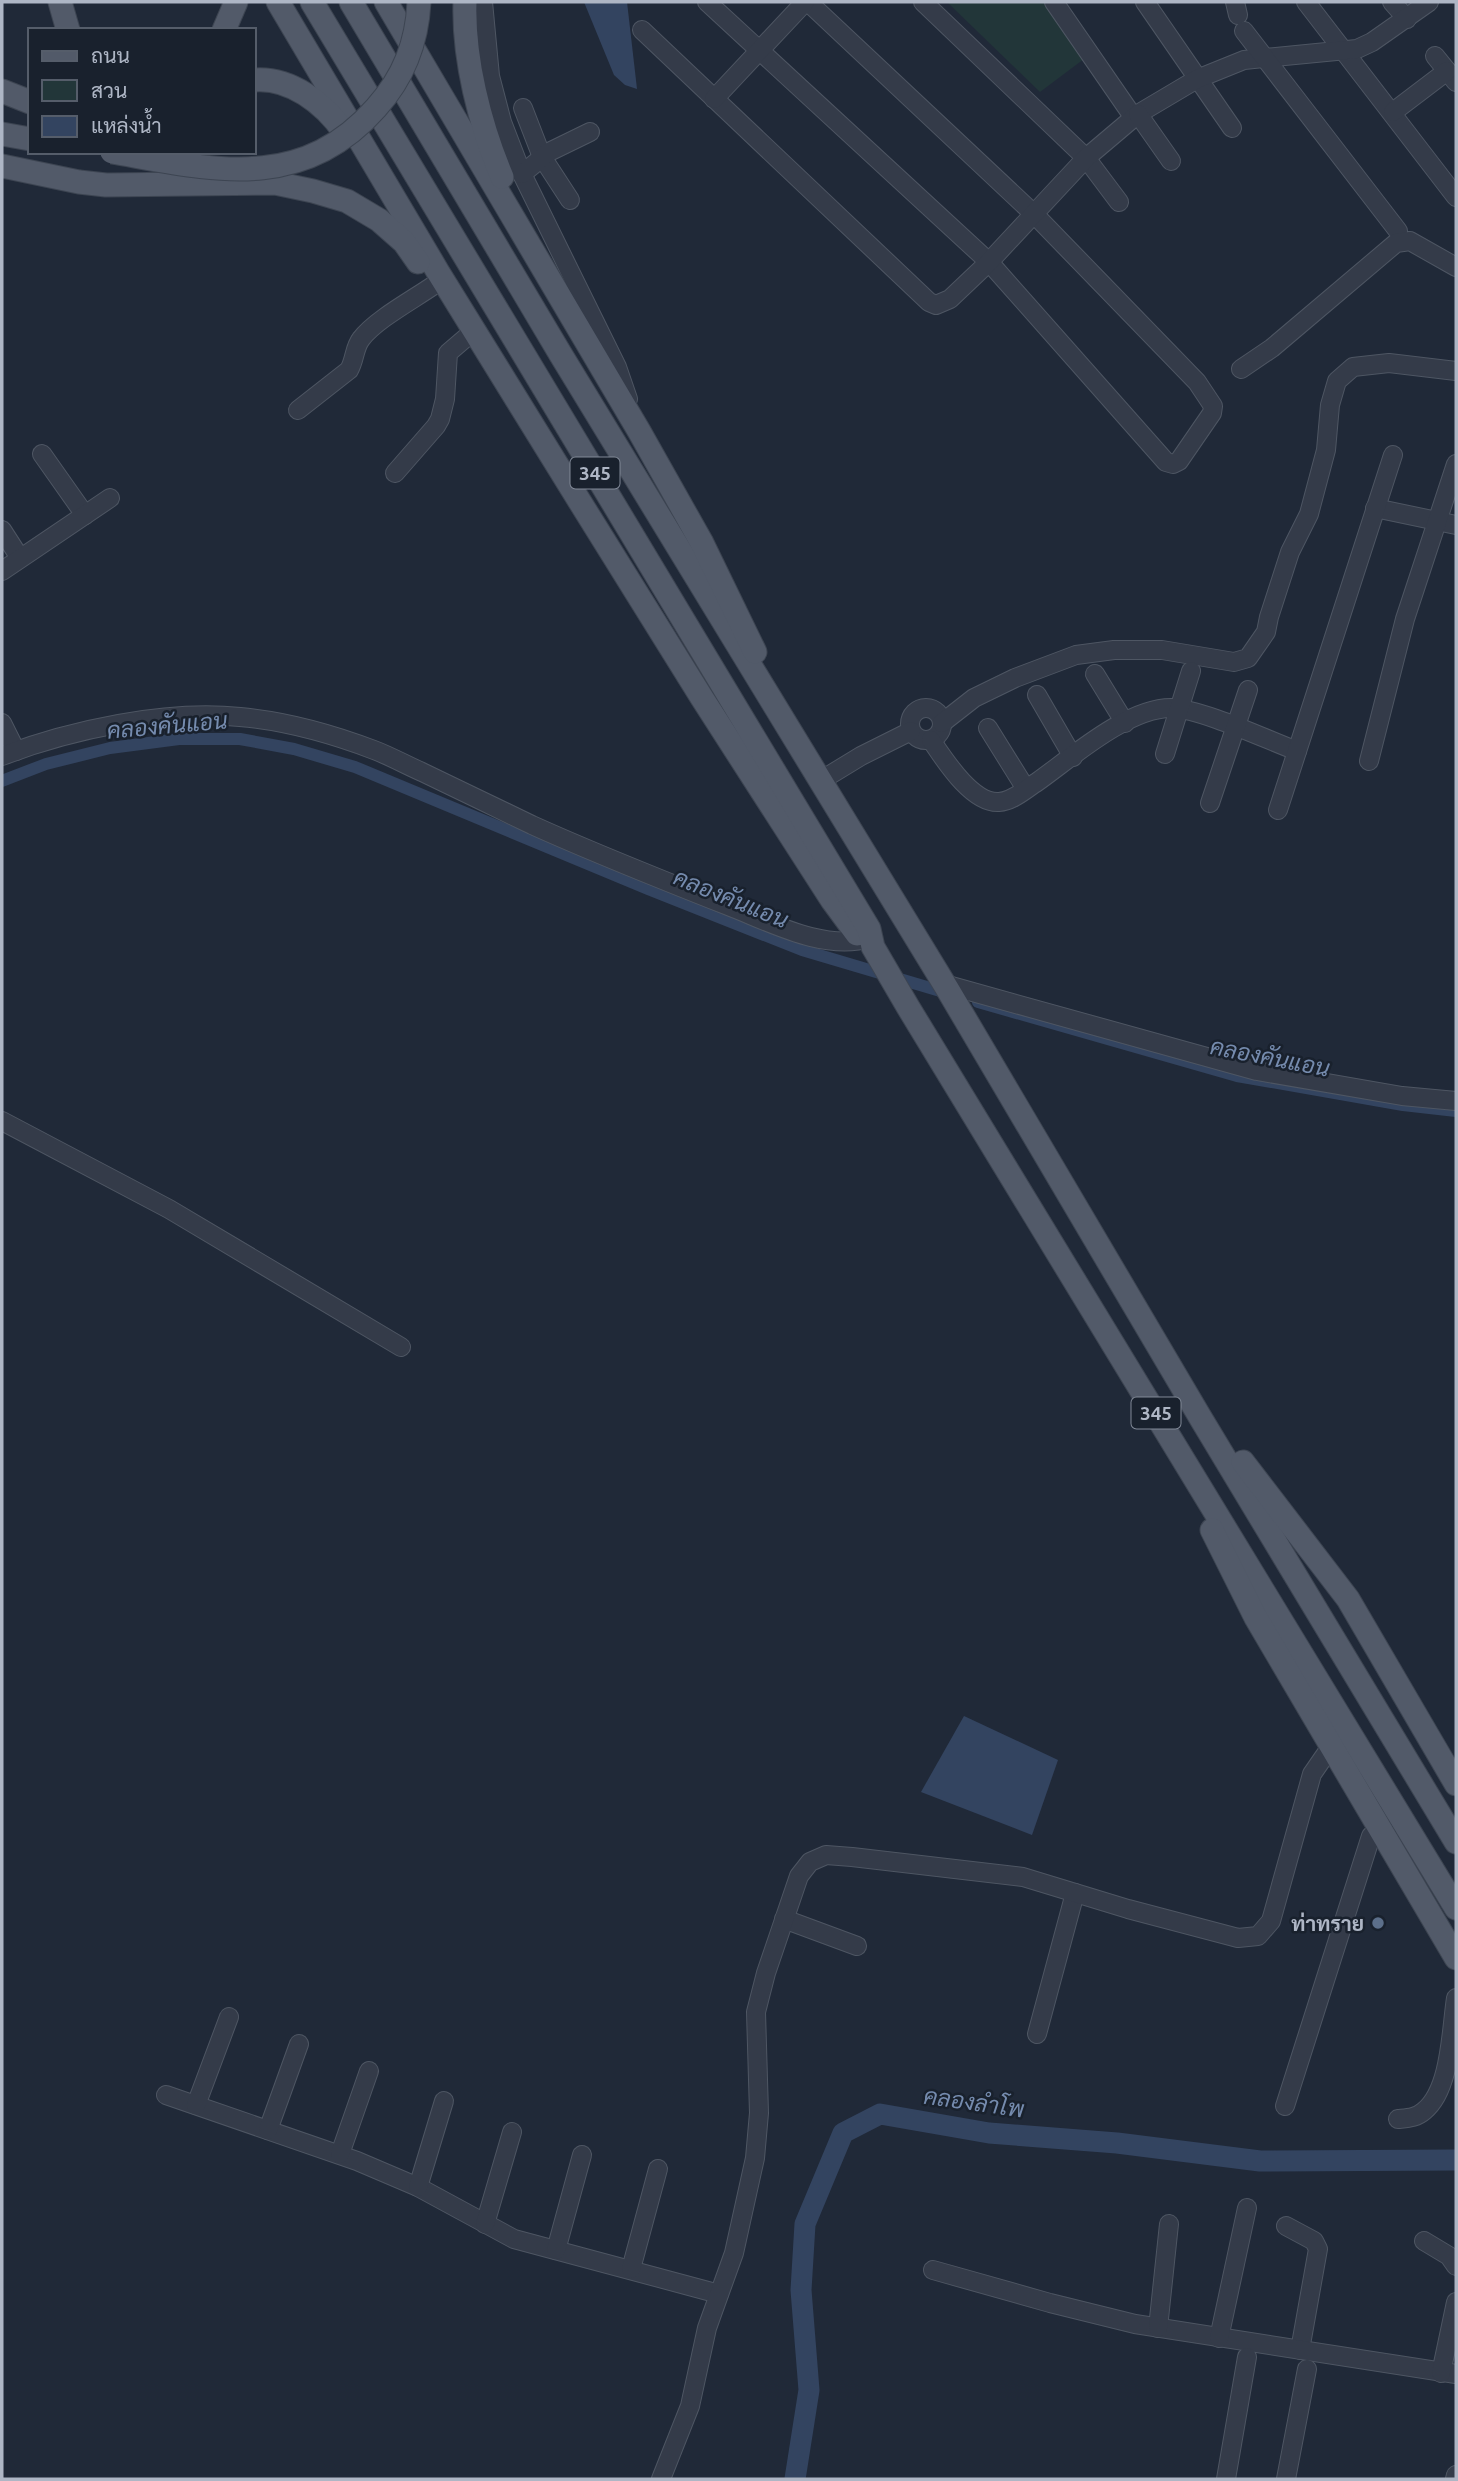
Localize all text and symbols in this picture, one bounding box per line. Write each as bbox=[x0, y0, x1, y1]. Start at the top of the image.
legend bbox=[28, 28, 256, 154]
text: ถนน bbox=[91, 43, 130, 67]
text: สวน bbox=[91, 78, 127, 102]
text: แหล่งน้ำ bbox=[91, 108, 162, 137]
road number: 345 bbox=[570, 458, 620, 488]
water label: คลองคันแอน bbox=[105, 706, 229, 743]
water label: คลองคันแอน bbox=[670, 863, 793, 932]
water label: คลองคันแอน bbox=[1208, 1032, 1332, 1081]
road number: 345 bbox=[1132, 1398, 1180, 1428]
place label: ท่าทราย bbox=[1291, 1911, 1364, 1935]
marker: ท่าทราย bbox=[1370, 1915, 1386, 1931]
water label: คลองลำโพ bbox=[922, 2080, 1027, 2121]

